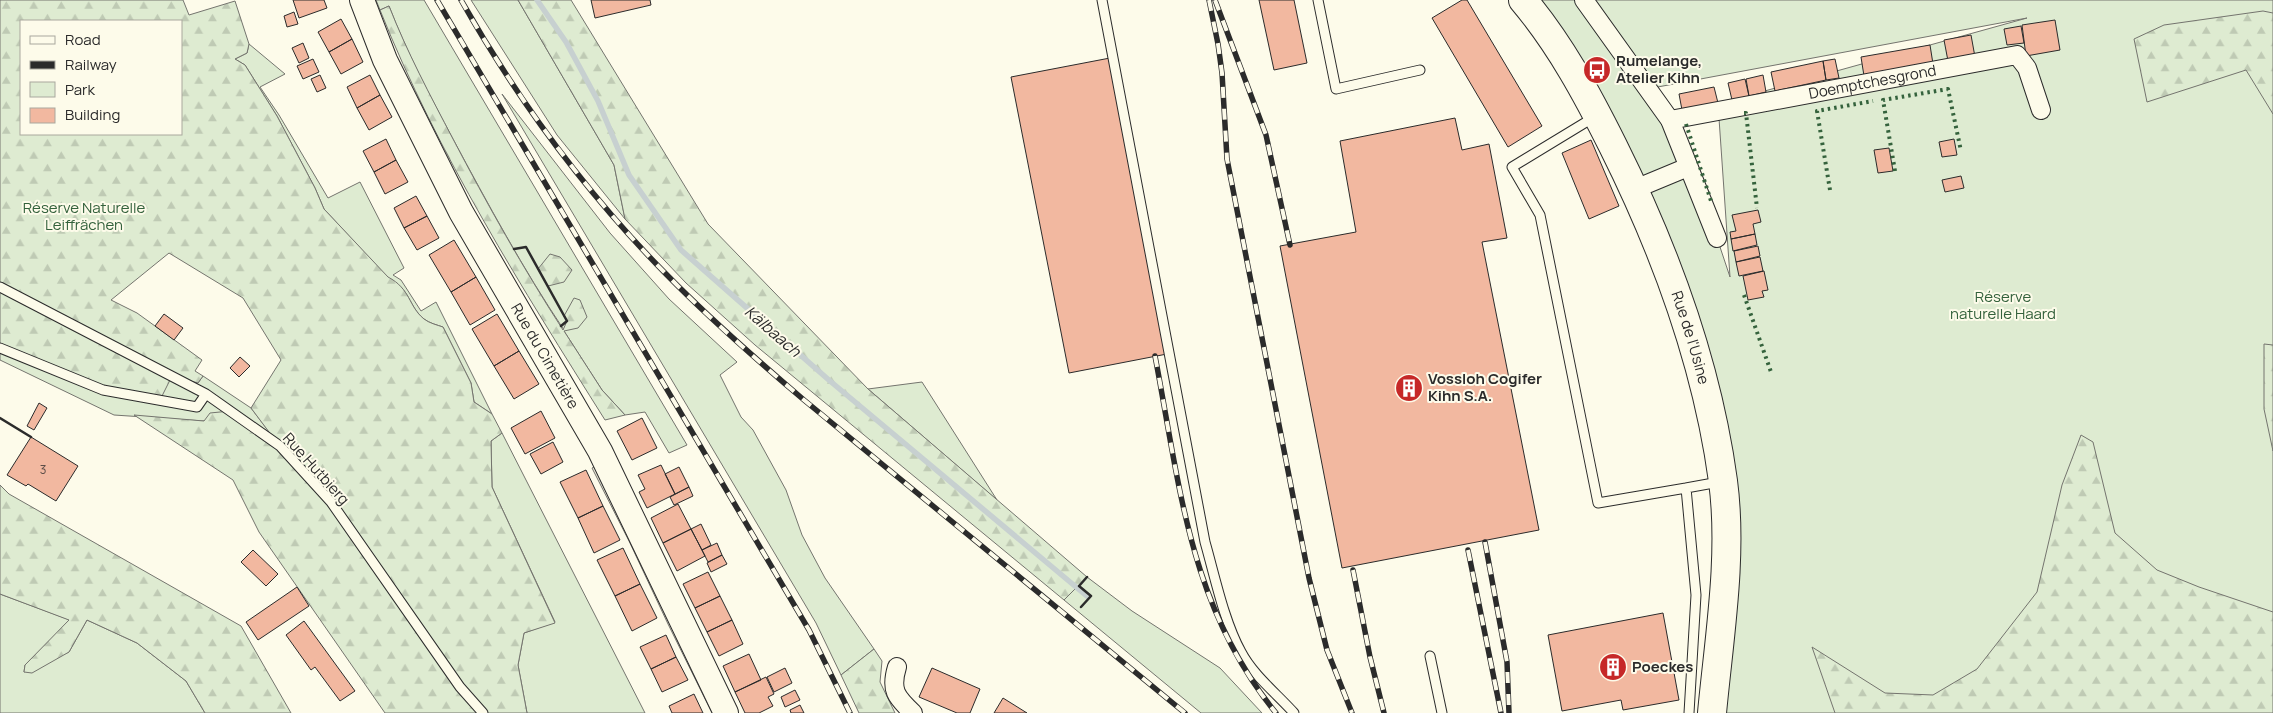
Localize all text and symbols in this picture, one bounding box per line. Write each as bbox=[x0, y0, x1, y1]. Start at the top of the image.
legend bbox=[20, 20, 182, 135]
text: Road bbox=[65, 29, 101, 50]
place label: Rumelange, Atelier Kihn bbox=[1616, 50, 1702, 88]
text: Railway bbox=[65, 54, 117, 75]
bus stop icon: Rumelange, Atelier Kihn bbox=[1582, 55, 1612, 85]
street label: Doemptchesgrond bbox=[1807, 59, 1938, 104]
text: Park bbox=[65, 79, 95, 100]
text: Building bbox=[65, 104, 120, 125]
park label: Réserve Naturelle Leiffrächen bbox=[23, 197, 146, 235]
park label: Réserve naturelle Haard bbox=[1950, 286, 2056, 324]
street label: Rue de l'Usine bbox=[1666, 288, 1715, 387]
street label: Rue du Cimetière bbox=[506, 299, 584, 413]
water label: Kälbaach bbox=[740, 300, 806, 362]
place label: Vossloh Cogifer Kihn S.A. bbox=[1428, 368, 1542, 406]
building icon: Vossloh Cogifer Kihn S.A. bbox=[1394, 373, 1424, 403]
street label: Rue Hutbierg bbox=[278, 428, 354, 509]
house number: 3 bbox=[40, 461, 46, 478]
building icon: Poeckes bbox=[1598, 652, 1628, 682]
place label: Poeckes bbox=[1632, 656, 1693, 677]

